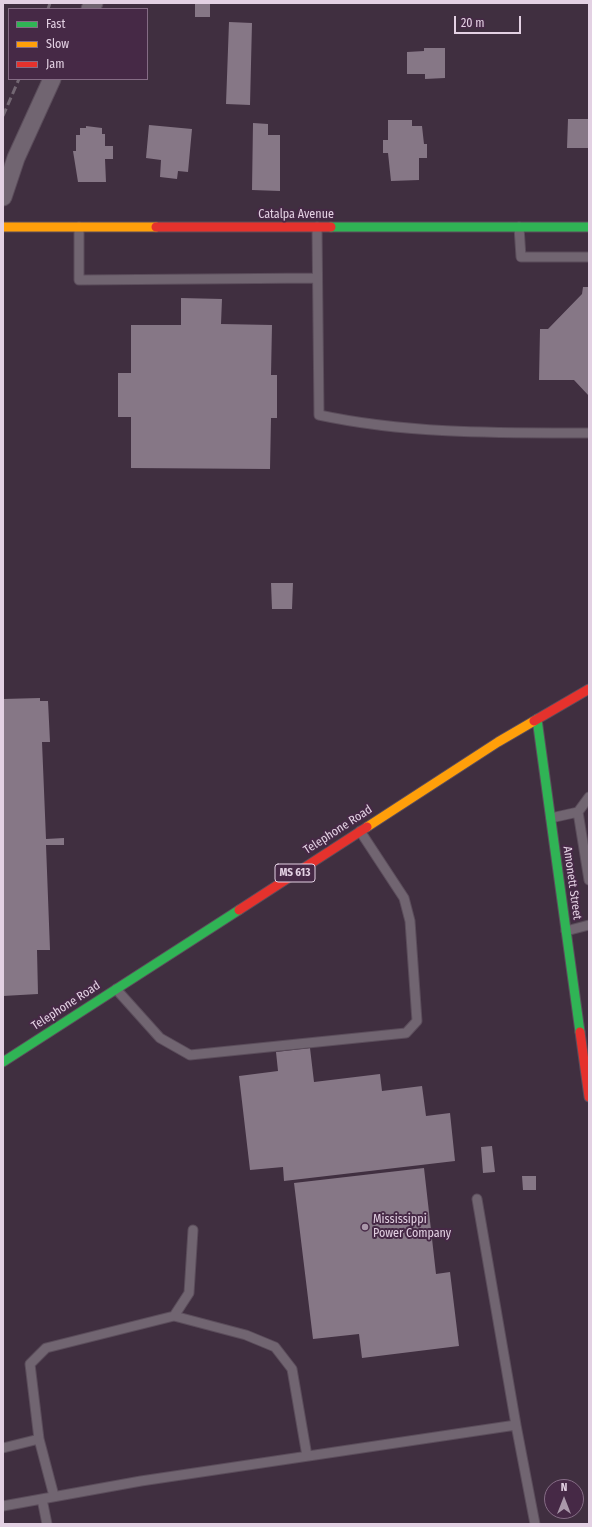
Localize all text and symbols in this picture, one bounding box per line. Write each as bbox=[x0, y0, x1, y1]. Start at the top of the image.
legend bbox=[8, 8, 148, 80]
scale bar bbox=[456, 8, 523, 34]
text: 20 m bbox=[461, 16, 485, 30]
text: Fast bbox=[46, 17, 65, 31]
text: Slow bbox=[46, 37, 69, 51]
text: Jam bbox=[46, 57, 64, 71]
street label: Catalpa Avenue bbox=[258, 208, 334, 222]
street label: Telephone Road bbox=[301, 802, 375, 858]
street label: Amonett Street bbox=[560, 845, 584, 921]
road number: MS 613 bbox=[275, 864, 315, 882]
street label: Telephone Road bbox=[29, 978, 103, 1034]
place label: Mississippi Power Company bbox=[373, 1213, 451, 1241]
marker: Mississippi Power Company bbox=[360, 1222, 370, 1232]
north arrow bbox=[544, 1479, 584, 1519]
text: N bbox=[561, 1481, 567, 1494]

